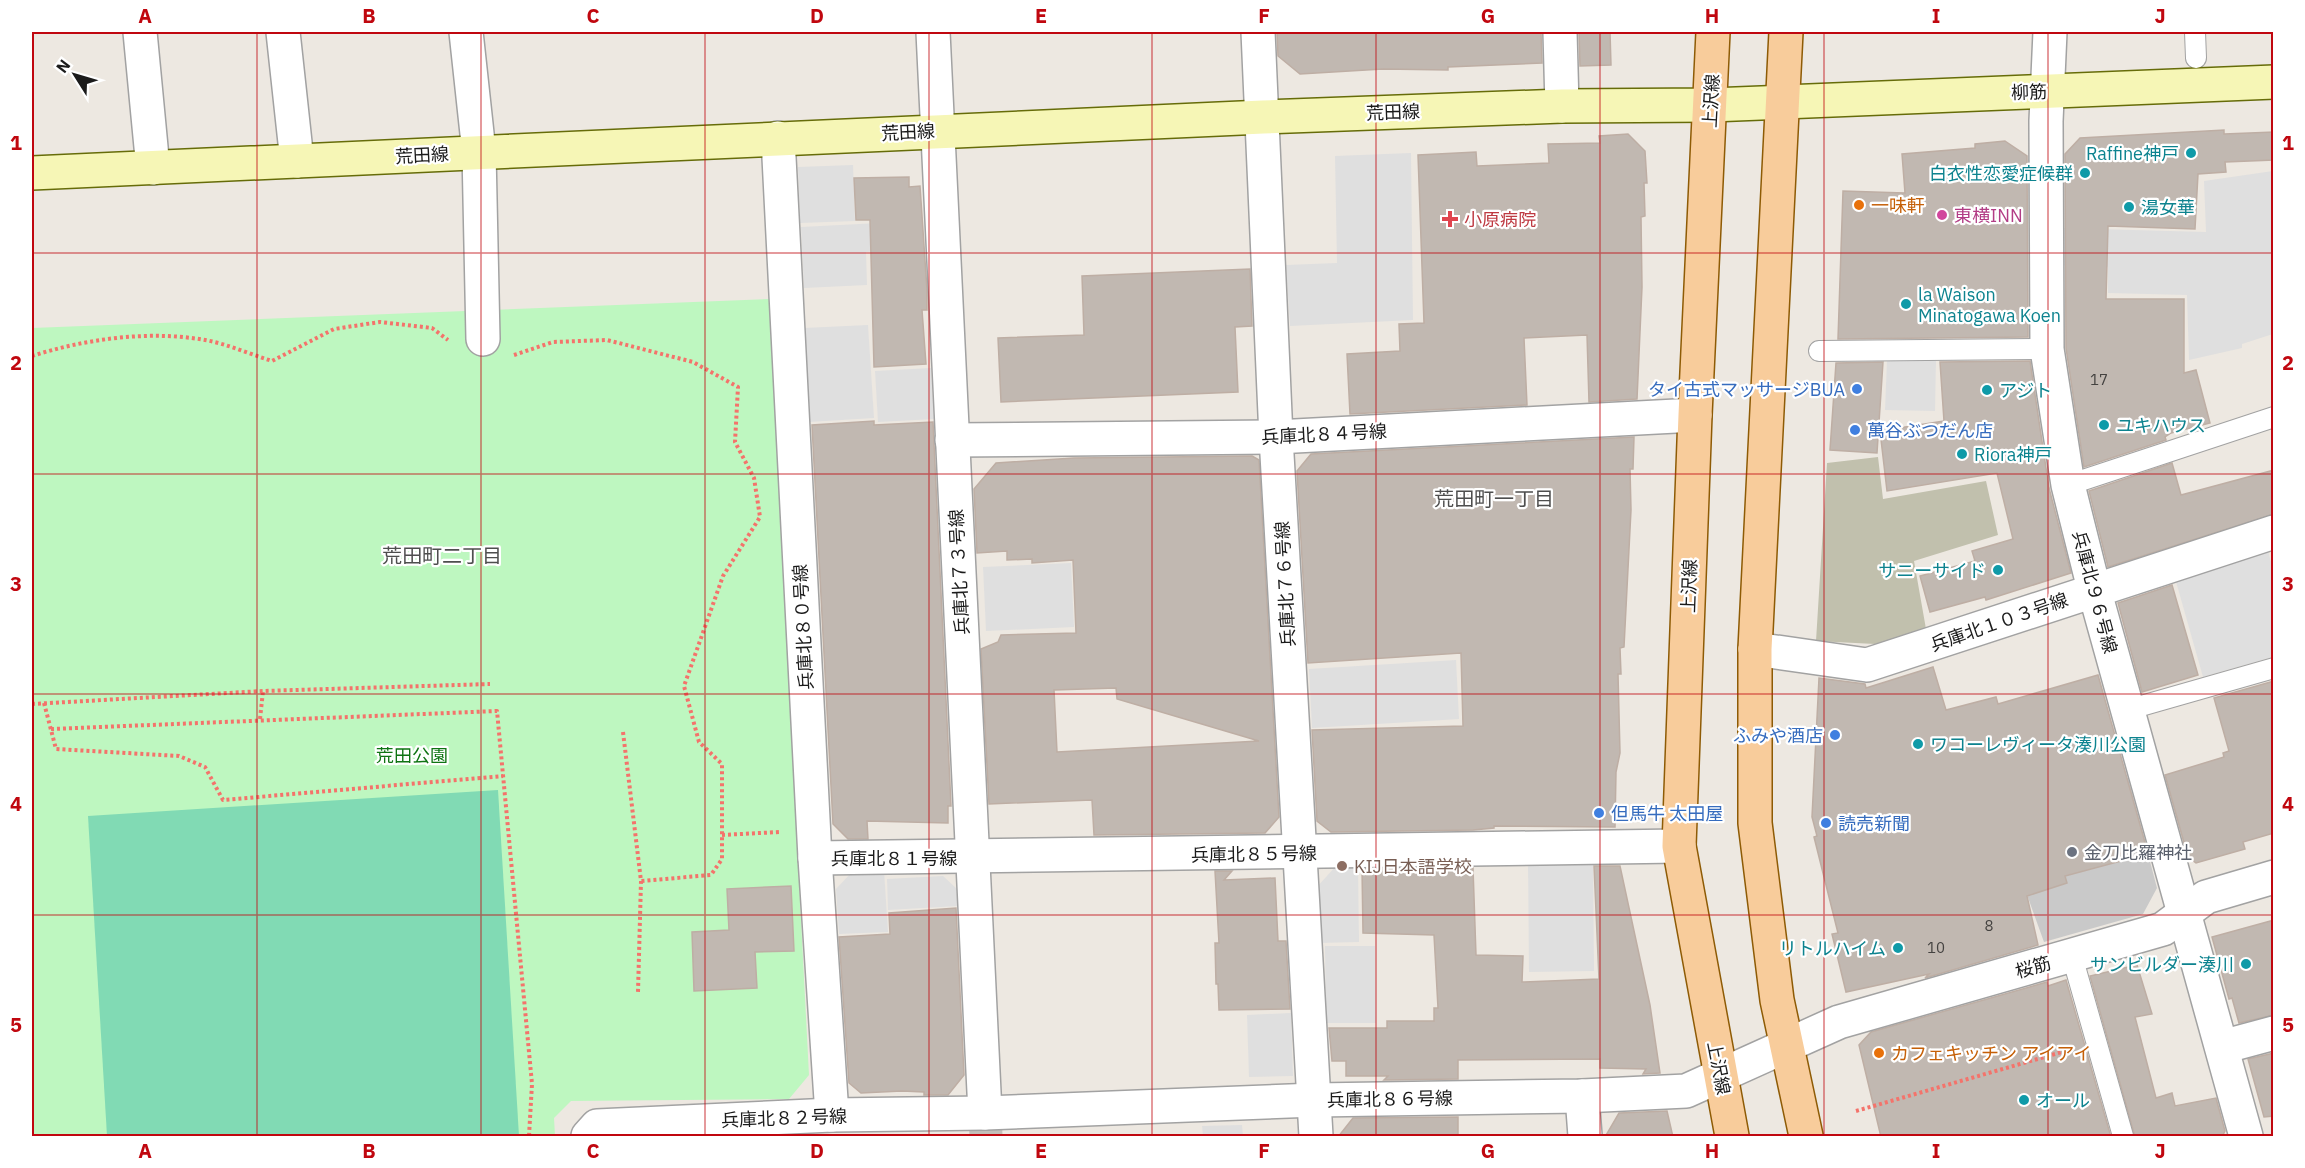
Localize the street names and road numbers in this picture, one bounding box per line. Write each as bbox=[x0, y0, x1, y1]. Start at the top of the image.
street label: 上沢線 bbox=[1698, 73, 1724, 129]
street label: 柳筋 bbox=[2011, 80, 2047, 104]
street label: 荒田線 bbox=[1366, 100, 1420, 124]
street label: 荒田線 bbox=[880, 119, 936, 145]
street label: 荒田線 bbox=[394, 142, 450, 168]
street label: 兵庫北８４号線 bbox=[1260, 419, 1388, 449]
street label: 兵庫北７３号線 bbox=[944, 508, 974, 636]
street label: 兵庫北７６号線 bbox=[1270, 520, 1300, 648]
street label: 兵庫北９６号線 bbox=[2068, 528, 2122, 656]
street label: 上沢線 bbox=[1677, 559, 1701, 613]
street label: 兵庫北８０号線 bbox=[788, 563, 818, 691]
street label: 兵庫北１０３号線 bbox=[1927, 588, 2071, 656]
street label: 兵庫北８５号線 bbox=[1191, 841, 1317, 867]
street label: 兵庫北８１号線 bbox=[831, 847, 957, 870]
street label: 桜筋 bbox=[2013, 951, 2053, 983]
street label: 上沢線 bbox=[1703, 1039, 1735, 1097]
street label: 兵庫北８６号線 bbox=[1327, 1086, 1453, 1112]
street label: 兵庫北８２号線 bbox=[721, 1104, 847, 1132]

